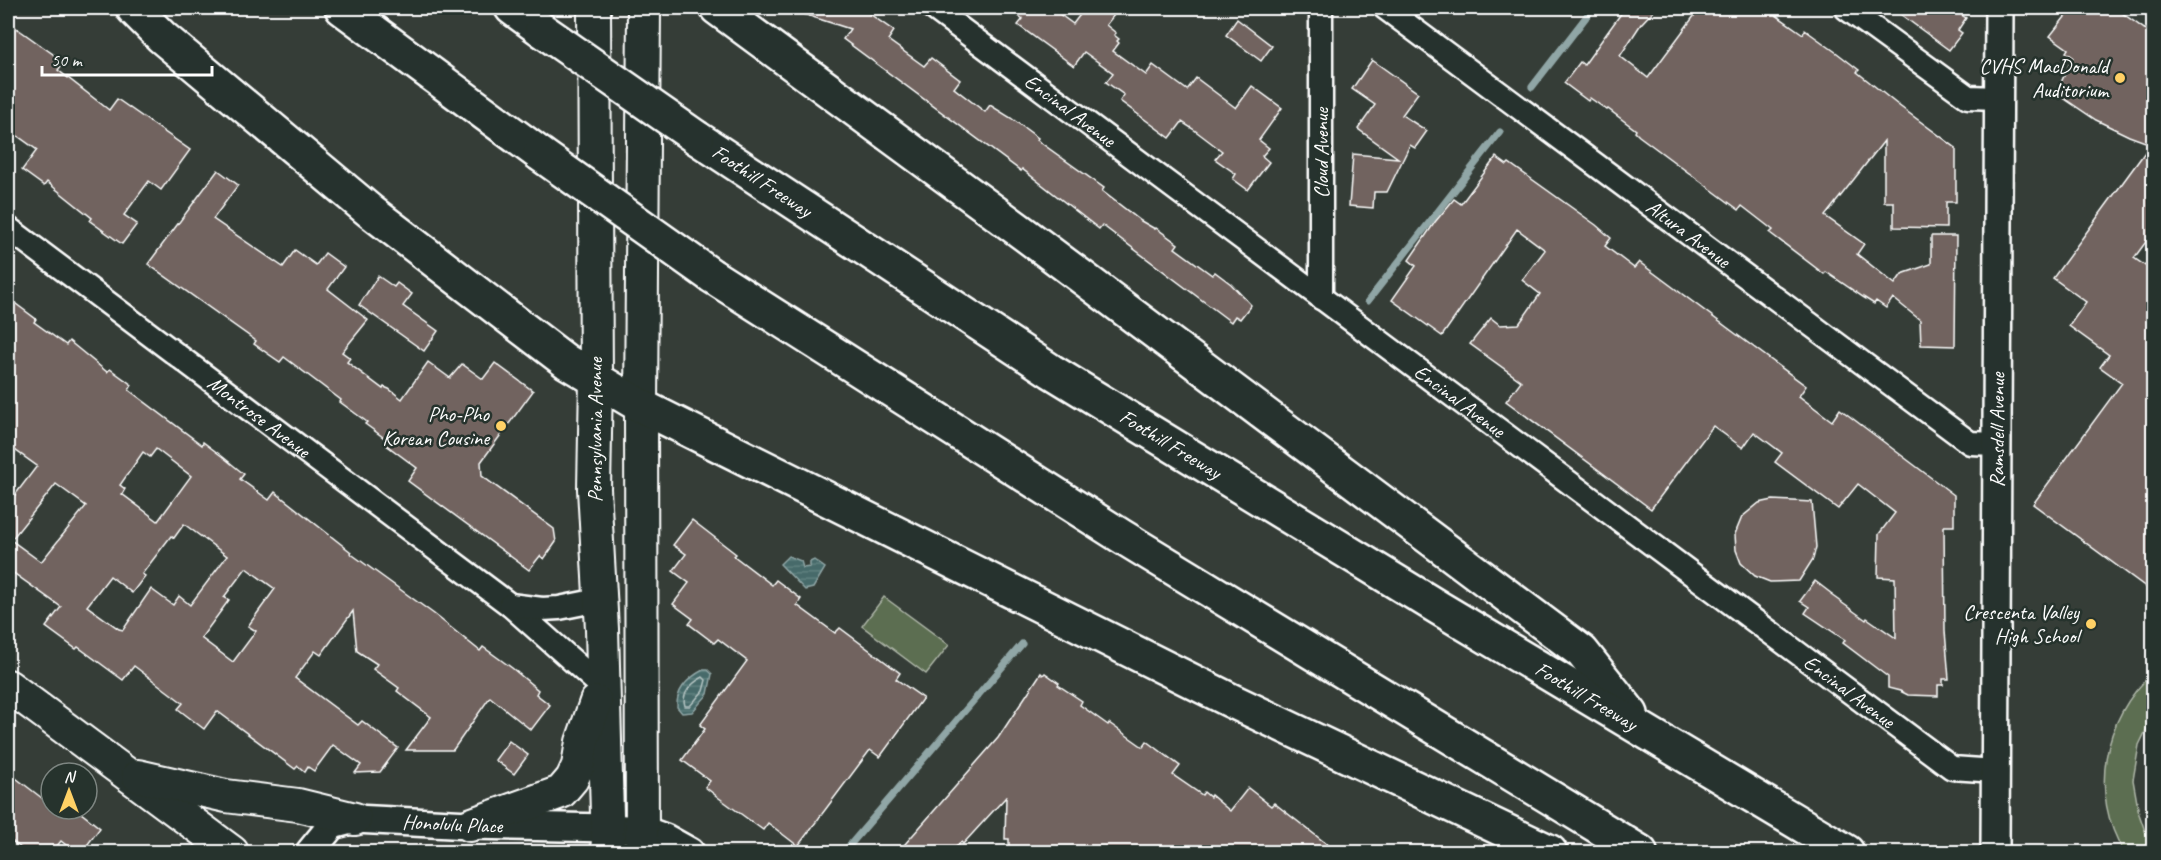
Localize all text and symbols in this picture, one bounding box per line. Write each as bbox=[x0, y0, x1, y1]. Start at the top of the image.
scale bar bbox=[42, 39, 212, 77]
text: 50 m bbox=[51, 49, 84, 71]
place label: CVHS MacDonald Auditorium bbox=[1980, 53, 2112, 103]
street label: Encinal Avenue bbox=[1019, 68, 1122, 153]
marker: CVHS MacDonald Auditorium bbox=[2113, 71, 2127, 85]
street label: Cloud Avenue bbox=[1308, 107, 1334, 198]
street label: Foothill Freeway bbox=[707, 139, 818, 224]
street label: Altura Avenue bbox=[1641, 194, 1736, 274]
street label: Pennsylvania Avenue bbox=[582, 357, 608, 502]
street label: Encinal Avenue bbox=[1409, 358, 1511, 444]
street label: Montrose Avenue bbox=[203, 370, 316, 464]
street label: Ramsdell Avenue bbox=[1984, 371, 2010, 487]
place label: Pho-Pho Korean Cousine bbox=[382, 401, 491, 451]
street label: Foothill Freeway bbox=[1115, 403, 1228, 486]
marker: Pho-Pho Korean Cousine bbox=[494, 419, 508, 433]
place label: Crescenta Valley High School bbox=[1963, 599, 2082, 649]
marker: Crescenta Valley High School bbox=[2084, 617, 2098, 631]
street label: Encinal Avenue bbox=[1799, 649, 1901, 734]
street label: Foothill Freeway bbox=[1531, 656, 1643, 737]
north arrow bbox=[39, 761, 99, 821]
text: N bbox=[64, 767, 77, 787]
street label: Honolulu Place bbox=[402, 808, 504, 839]

